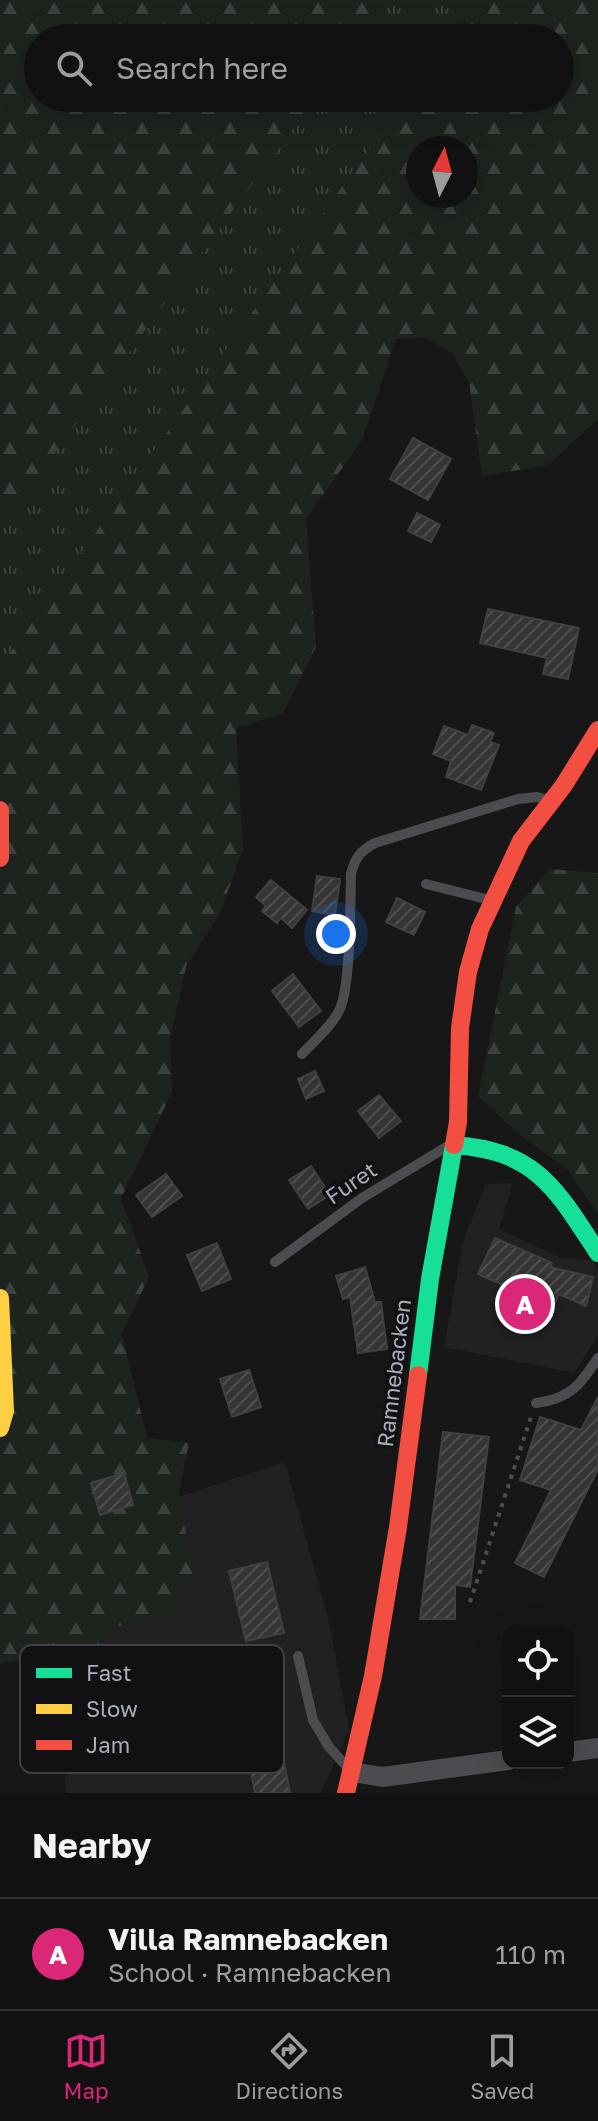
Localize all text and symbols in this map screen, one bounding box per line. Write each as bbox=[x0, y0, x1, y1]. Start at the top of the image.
search box bbox=[24, 24, 574, 112]
icon: search bbox=[52, 46, 96, 90]
text: Search here bbox=[116, 50, 288, 86]
north arrow bbox=[406, 136, 478, 208]
your location bbox=[316, 914, 356, 954]
street label: Furet bbox=[320, 1156, 382, 1210]
pin: A bbox=[499, 1274, 551, 1334]
street label: Ramnebacken bbox=[371, 1297, 416, 1449]
map controls bbox=[502, 1625, 574, 1769]
button: locate bbox=[502, 1625, 574, 1697]
legend bbox=[20, 1645, 284, 1773]
text: Fast bbox=[86, 1659, 132, 1686]
text: Slow bbox=[86, 1695, 138, 1722]
button: layers bbox=[502, 1697, 574, 1769]
text: Jam bbox=[86, 1731, 130, 1758]
text: Nearby bbox=[32, 1825, 152, 1865]
text: Villa Ramnebacken bbox=[108, 1921, 388, 1957]
text: A bbox=[49, 1939, 67, 1970]
text: 110 m bbox=[495, 1939, 566, 1970]
text: School · Ramnebacken bbox=[108, 1957, 391, 1988]
tab: Map bbox=[64, 2029, 108, 2104]
tab: Directions bbox=[236, 2029, 343, 2104]
tab: Saved bbox=[470, 2029, 534, 2104]

